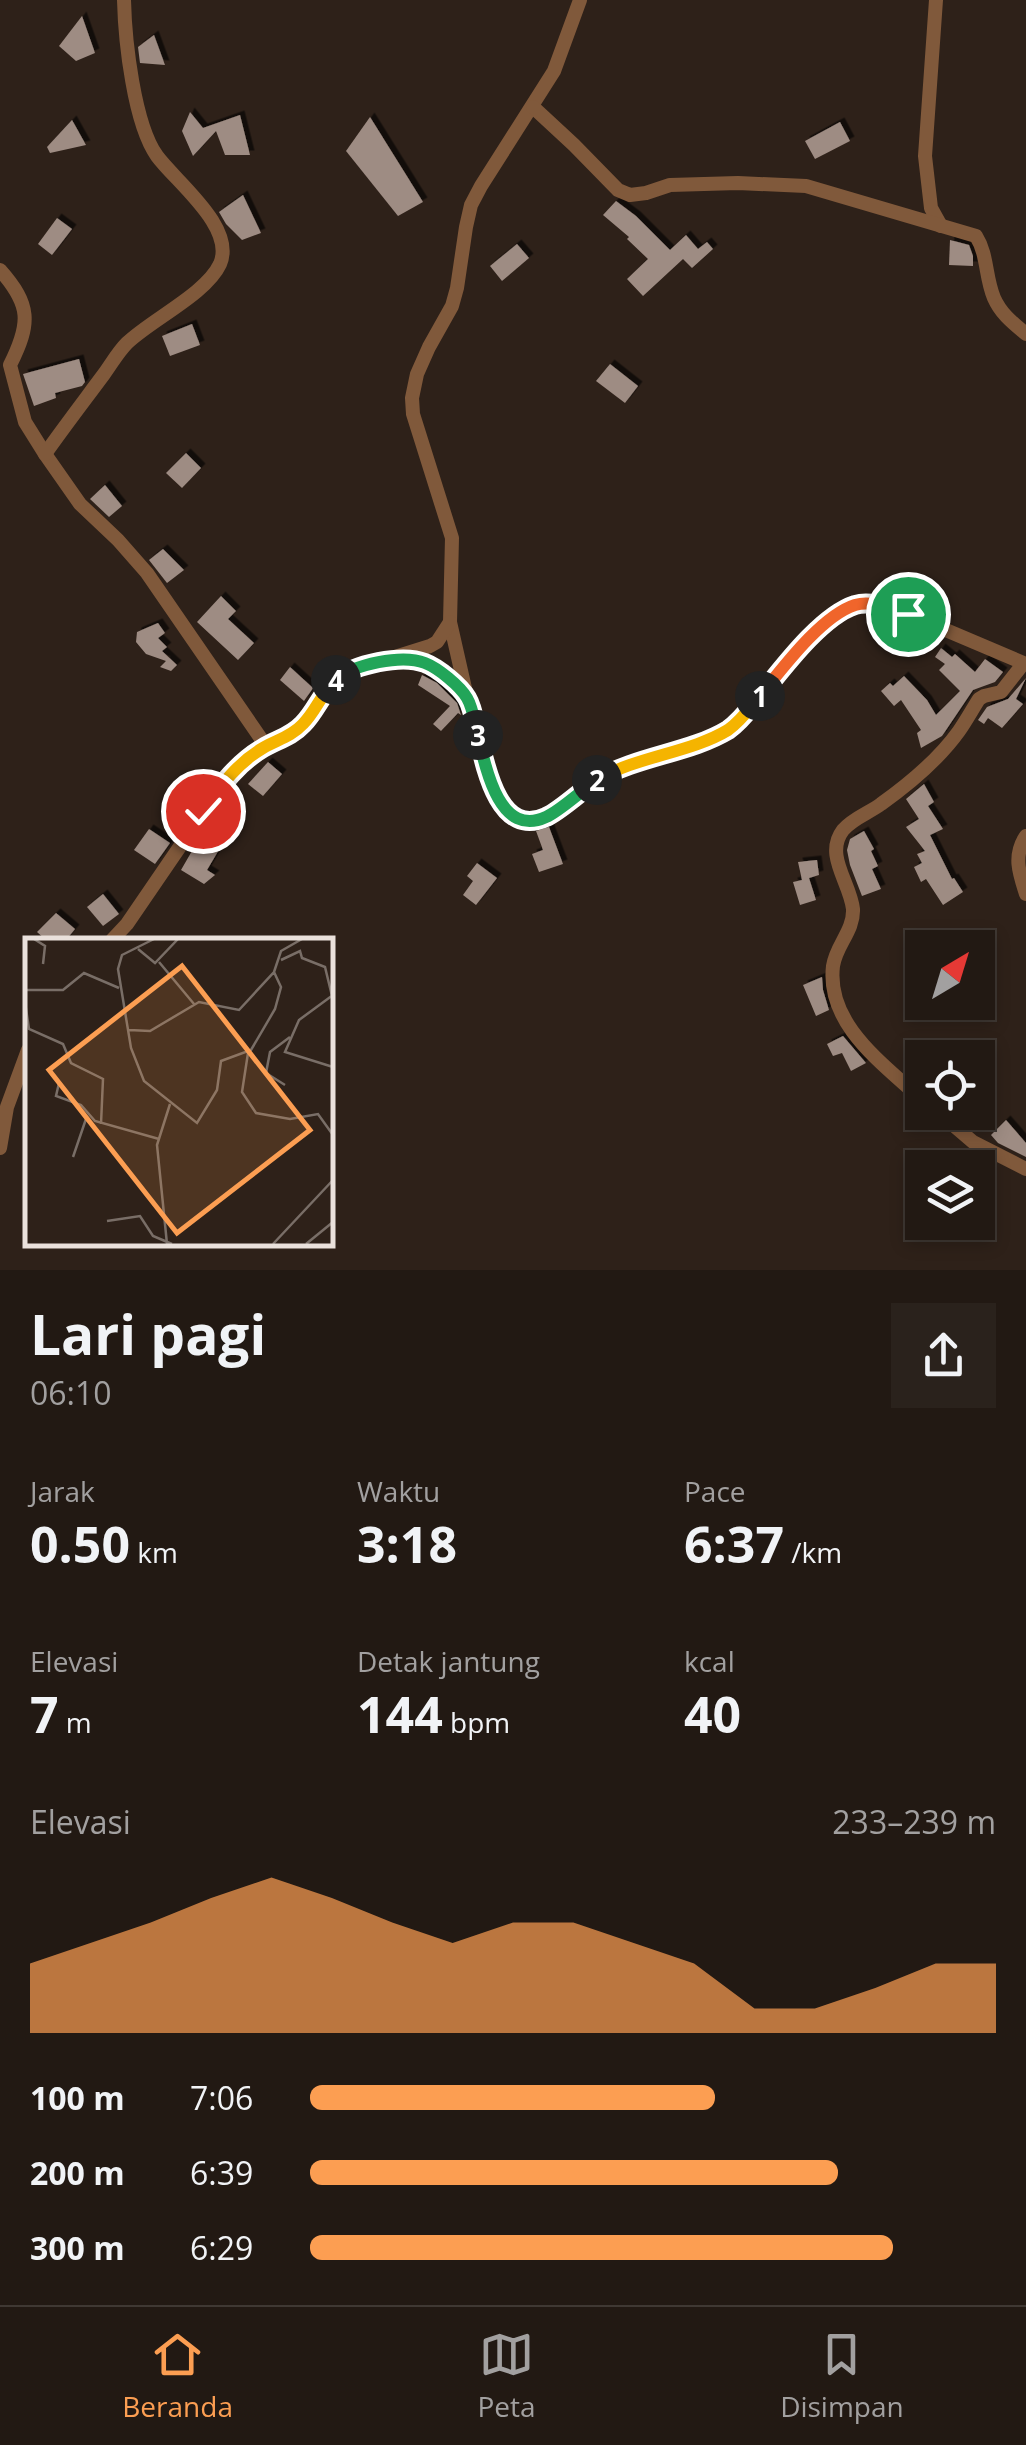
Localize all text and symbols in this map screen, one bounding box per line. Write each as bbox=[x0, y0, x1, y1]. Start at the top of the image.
pin bbox=[866, 572, 951, 657]
icon: arrive bbox=[881, 587, 936, 642]
pin: 4 bbox=[311, 655, 361, 705]
text: 4 bbox=[328, 661, 344, 699]
pin: 1 bbox=[735, 671, 785, 721]
text: 1 bbox=[752, 677, 768, 715]
pin: 3 bbox=[453, 710, 503, 760]
text: 3 bbox=[470, 716, 486, 754]
pin: 2 bbox=[572, 755, 622, 805]
text: 2 bbox=[589, 761, 605, 799]
pin bbox=[161, 769, 246, 854]
icon: check bbox=[176, 784, 231, 839]
north arrow bbox=[905, 930, 995, 1020]
map controls bbox=[905, 930, 995, 1240]
inset map bbox=[25, 938, 332, 1245]
button: locate bbox=[905, 1040, 995, 1130]
button: layers bbox=[905, 1150, 995, 1240]
text: Lari pagi bbox=[30, 1296, 266, 1371]
button: share bbox=[891, 1303, 996, 1408]
text: 06:10 bbox=[30, 1371, 112, 1414]
text: Jarak bbox=[30, 1472, 95, 1510]
text: Waktu bbox=[357, 1472, 440, 1510]
text: Pace bbox=[684, 1472, 746, 1510]
text: 0.50 bbox=[30, 1510, 130, 1578]
text: 3:18 bbox=[357, 1510, 457, 1578]
text: 6:37 bbox=[684, 1510, 784, 1578]
text: km bbox=[130, 1533, 178, 1571]
text: /km bbox=[784, 1533, 842, 1571]
text: Elevasi bbox=[30, 1642, 118, 1680]
text: Detak jantung bbox=[357, 1642, 540, 1680]
text: kcal bbox=[684, 1642, 735, 1680]
text: 7 bbox=[30, 1680, 59, 1748]
text: 144 bbox=[357, 1680, 443, 1748]
text: 40 bbox=[684, 1680, 741, 1748]
text: m bbox=[59, 1703, 92, 1741]
text: bpm bbox=[443, 1703, 510, 1741]
text: Elevasi bbox=[30, 1800, 131, 1843]
text: 233–239 m bbox=[832, 1800, 996, 1843]
text: 100 m bbox=[30, 2076, 125, 2119]
text: 7:06 bbox=[190, 2076, 253, 2119]
text: 200 m bbox=[30, 2151, 125, 2194]
text: 6:39 bbox=[190, 2151, 253, 2194]
text: 300 m bbox=[30, 2226, 125, 2269]
text: 6:29 bbox=[190, 2226, 253, 2269]
tab: Beranda bbox=[122, 2327, 233, 2425]
tab: Peta bbox=[477, 2327, 536, 2425]
tab: Disimpan bbox=[780, 2327, 904, 2425]

